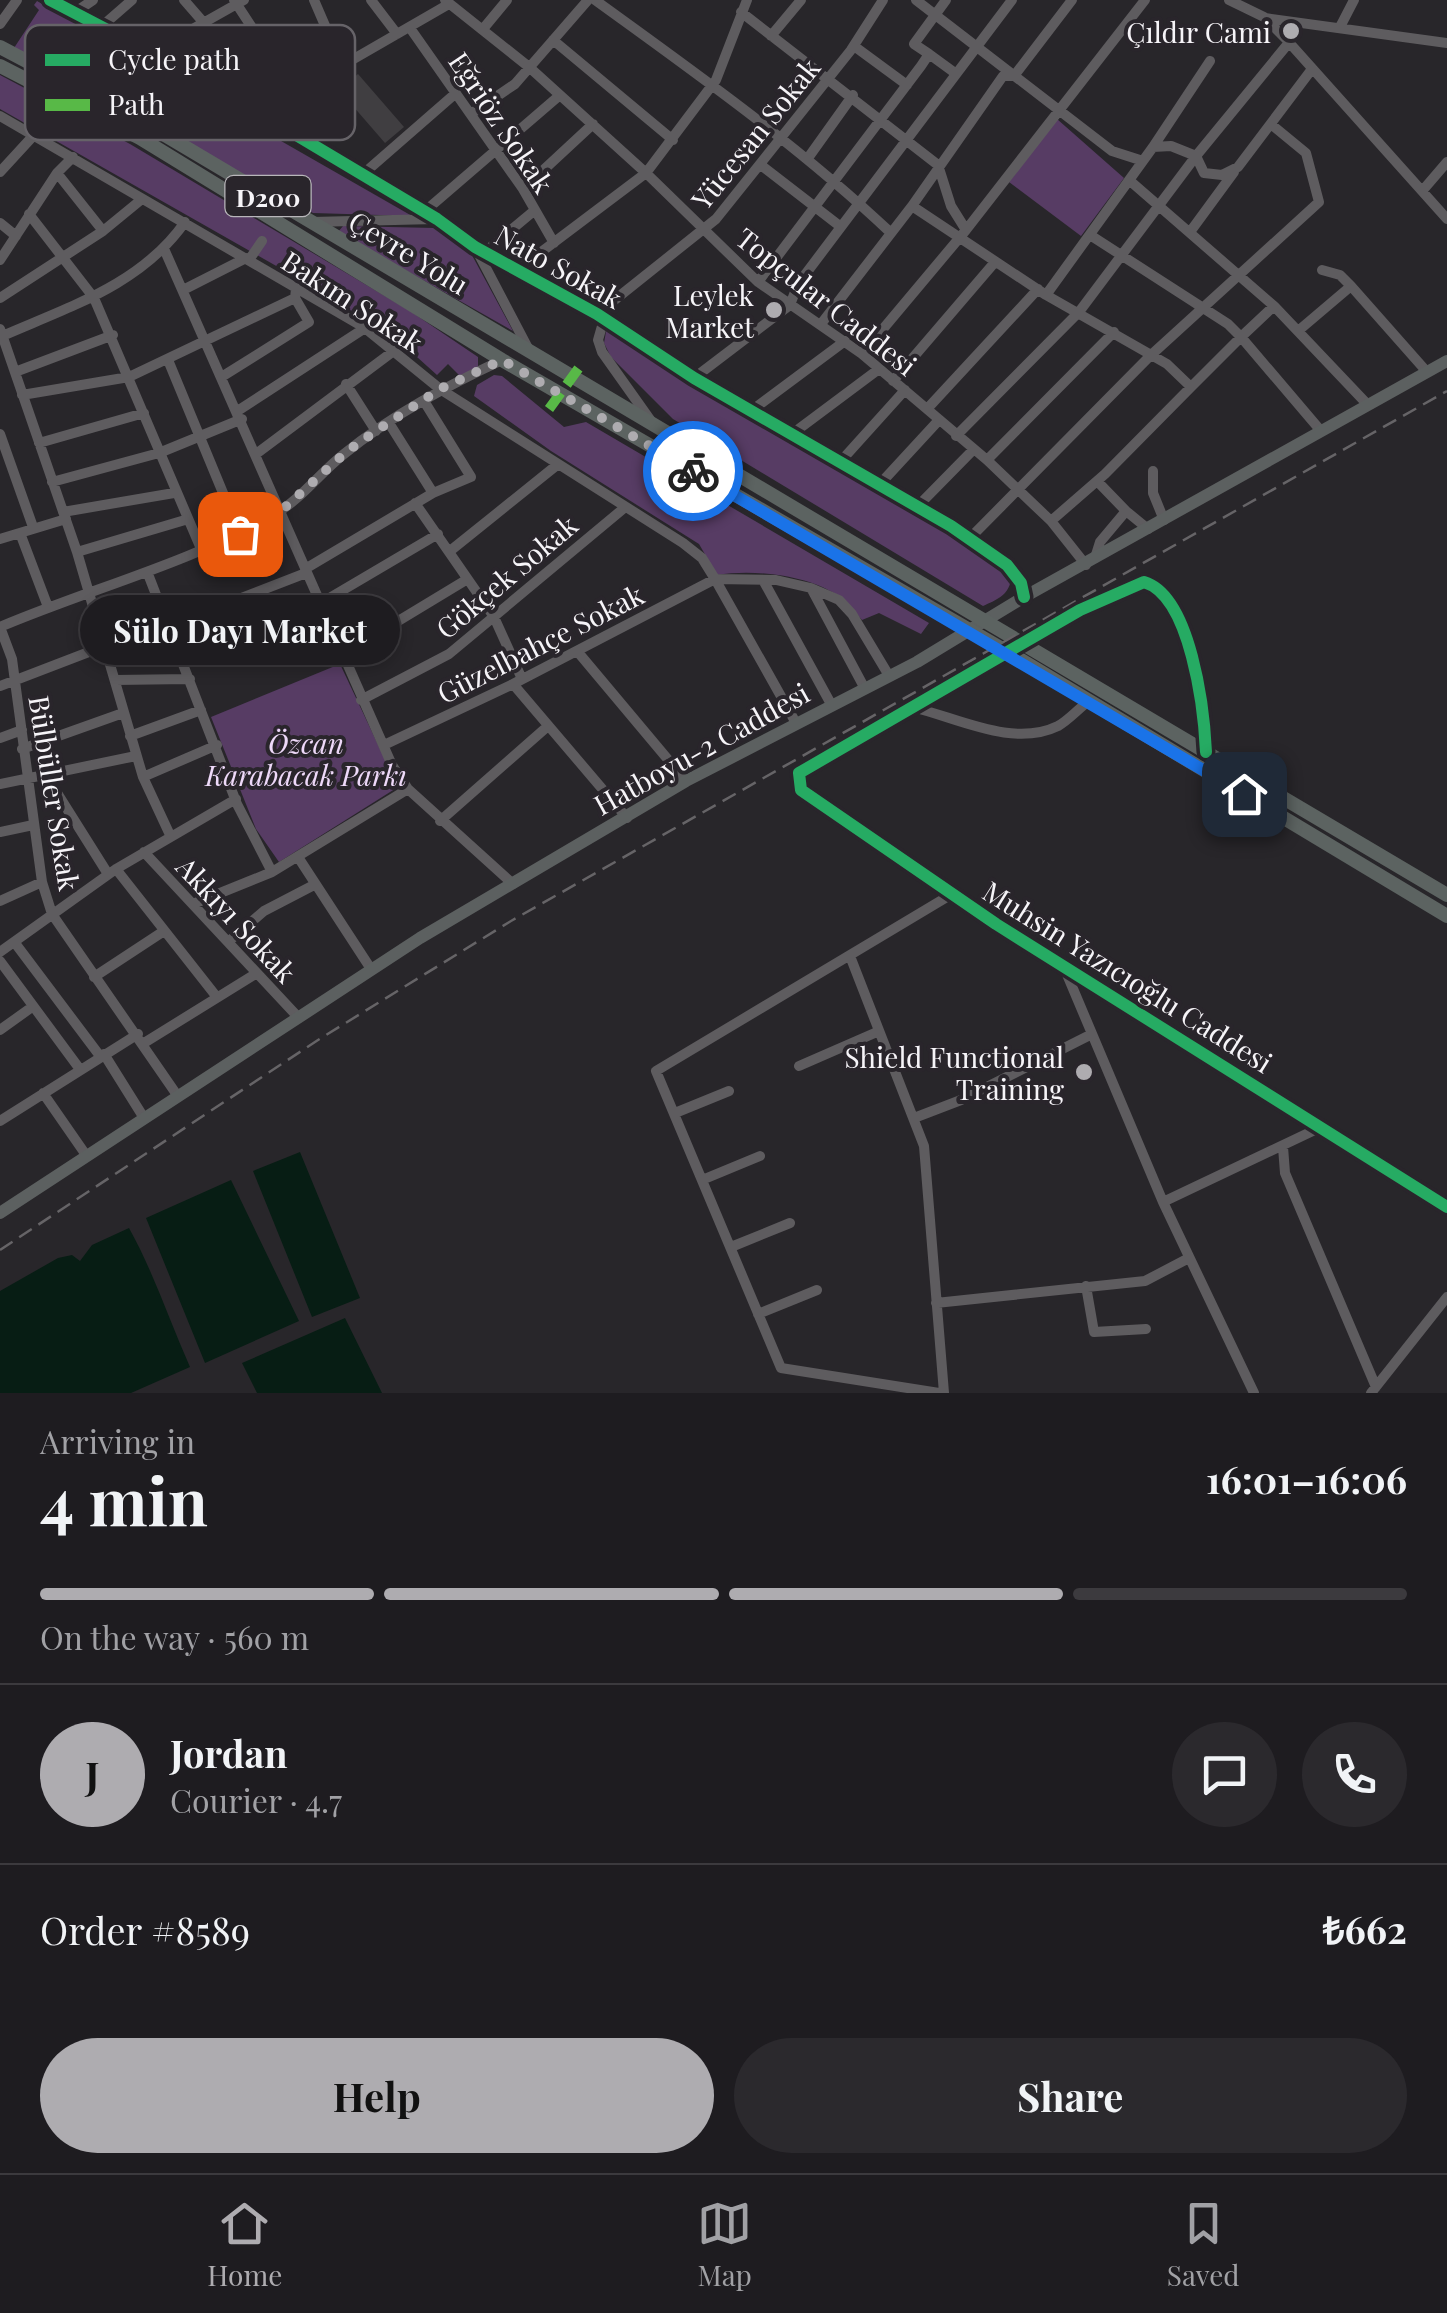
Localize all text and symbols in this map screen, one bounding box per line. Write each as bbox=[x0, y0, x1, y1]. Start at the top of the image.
place label: Çıldır Cami bbox=[1126, 13, 1271, 50]
marker: Çıldır Cami bbox=[1280, 20, 1302, 42]
legend bbox=[25, 25, 355, 140]
text: Cycle path bbox=[108, 40, 241, 77]
street label: Eğriöz Sokak bbox=[441, 44, 563, 200]
street label: Yücesan Sokak bbox=[682, 49, 828, 217]
text: Path bbox=[108, 85, 165, 122]
road number: D200 bbox=[226, 176, 310, 216]
street label: Çevre Yolu bbox=[342, 202, 476, 302]
street label: Nato Sokak bbox=[489, 216, 630, 316]
street label: Topçular Caddesi bbox=[729, 219, 925, 383]
street label: Bakım Sokak bbox=[275, 242, 431, 361]
place label: Leylek Market bbox=[665, 276, 755, 345]
marker: Leylek Market bbox=[763, 299, 785, 321]
courier bbox=[643, 421, 743, 521]
icon: bike bbox=[666, 444, 721, 499]
pin bbox=[198, 492, 283, 577]
street label: Gökçek Sokak bbox=[428, 506, 585, 646]
icon: bag bbox=[213, 507, 268, 562]
street label: Güzelbahçe Sokak bbox=[430, 575, 650, 711]
callout: Sülo Dayı Market bbox=[80, 594, 400, 664]
text: Sülo Dayı Market bbox=[113, 608, 367, 651]
street label: Hatboyu-2 Caddesi bbox=[587, 673, 815, 823]
street label: Bülbüller Sokak bbox=[21, 693, 89, 894]
park label: Özcan Karabacak Parkı bbox=[204, 724, 407, 793]
pin bbox=[1202, 752, 1287, 837]
icon: home bbox=[1217, 767, 1272, 822]
street label: Akkıyı Sokak bbox=[168, 847, 305, 990]
street label: Muhsin Yazıcıoğlu Caddesi bbox=[976, 872, 1280, 1080]
place label: Shield Functional Training bbox=[844, 1038, 1064, 1107]
marker: Shield Functional Training bbox=[1073, 1061, 1095, 1083]
text: Arriving in bbox=[40, 1419, 195, 1462]
text: 16:01–16:06 bbox=[1206, 1453, 1407, 1504]
text: 4 min bbox=[40, 1456, 208, 1542]
text: On the way · 560 m bbox=[40, 1615, 309, 1658]
button: chat bbox=[1172, 1722, 1277, 1827]
button: phone bbox=[1302, 1722, 1407, 1827]
text: Jordan bbox=[170, 1727, 288, 1778]
text: J bbox=[86, 1749, 99, 1800]
text: Courier · 4.7 bbox=[170, 1778, 342, 1821]
text: ₺662 bbox=[1323, 1903, 1407, 1954]
text: Order #8589 bbox=[40, 1904, 250, 1955]
button: Help bbox=[40, 2038, 714, 2153]
button: Share bbox=[734, 2038, 1407, 2153]
tab: Home bbox=[207, 2196, 282, 2293]
tab: Map bbox=[697, 2196, 752, 2293]
tab: Saved bbox=[1167, 2196, 1240, 2293]

